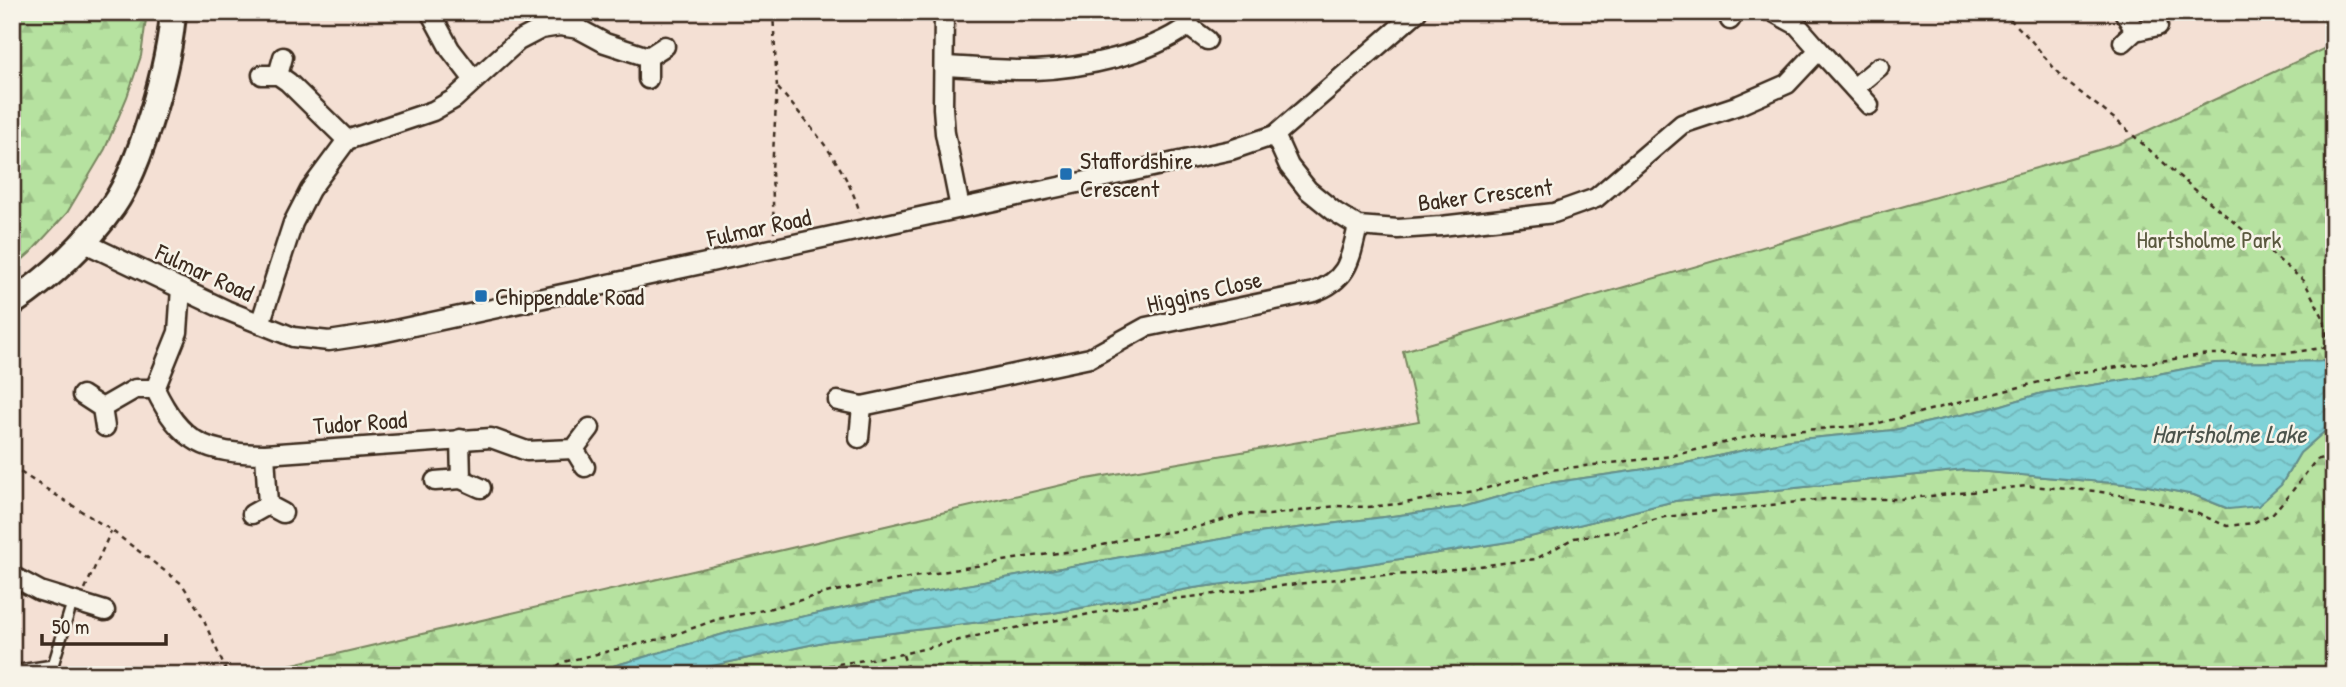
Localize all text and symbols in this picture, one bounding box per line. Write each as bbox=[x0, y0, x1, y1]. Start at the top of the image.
place label: Staffordshire Crescent bbox=[1080, 144, 1193, 204]
marker: Staffordshire Crescent bbox=[1058, 166, 1074, 182]
street label: Baker Crescent bbox=[1416, 170, 1555, 218]
street label: Fulmar Road bbox=[703, 200, 814, 254]
park label: Hartsholme Park bbox=[2136, 223, 2282, 255]
street label: Fulmar Road bbox=[150, 235, 259, 309]
street label: Higgins Close bbox=[1143, 262, 1265, 320]
place label: Chippendale Road bbox=[495, 280, 644, 312]
marker: Chippendale Road bbox=[473, 288, 489, 304]
street label: Tudor Road bbox=[312, 403, 408, 441]
water label: Hartsholme Lake bbox=[2152, 416, 2308, 451]
scale bar bbox=[42, 603, 166, 647]
text: 50 m bbox=[52, 612, 89, 641]

